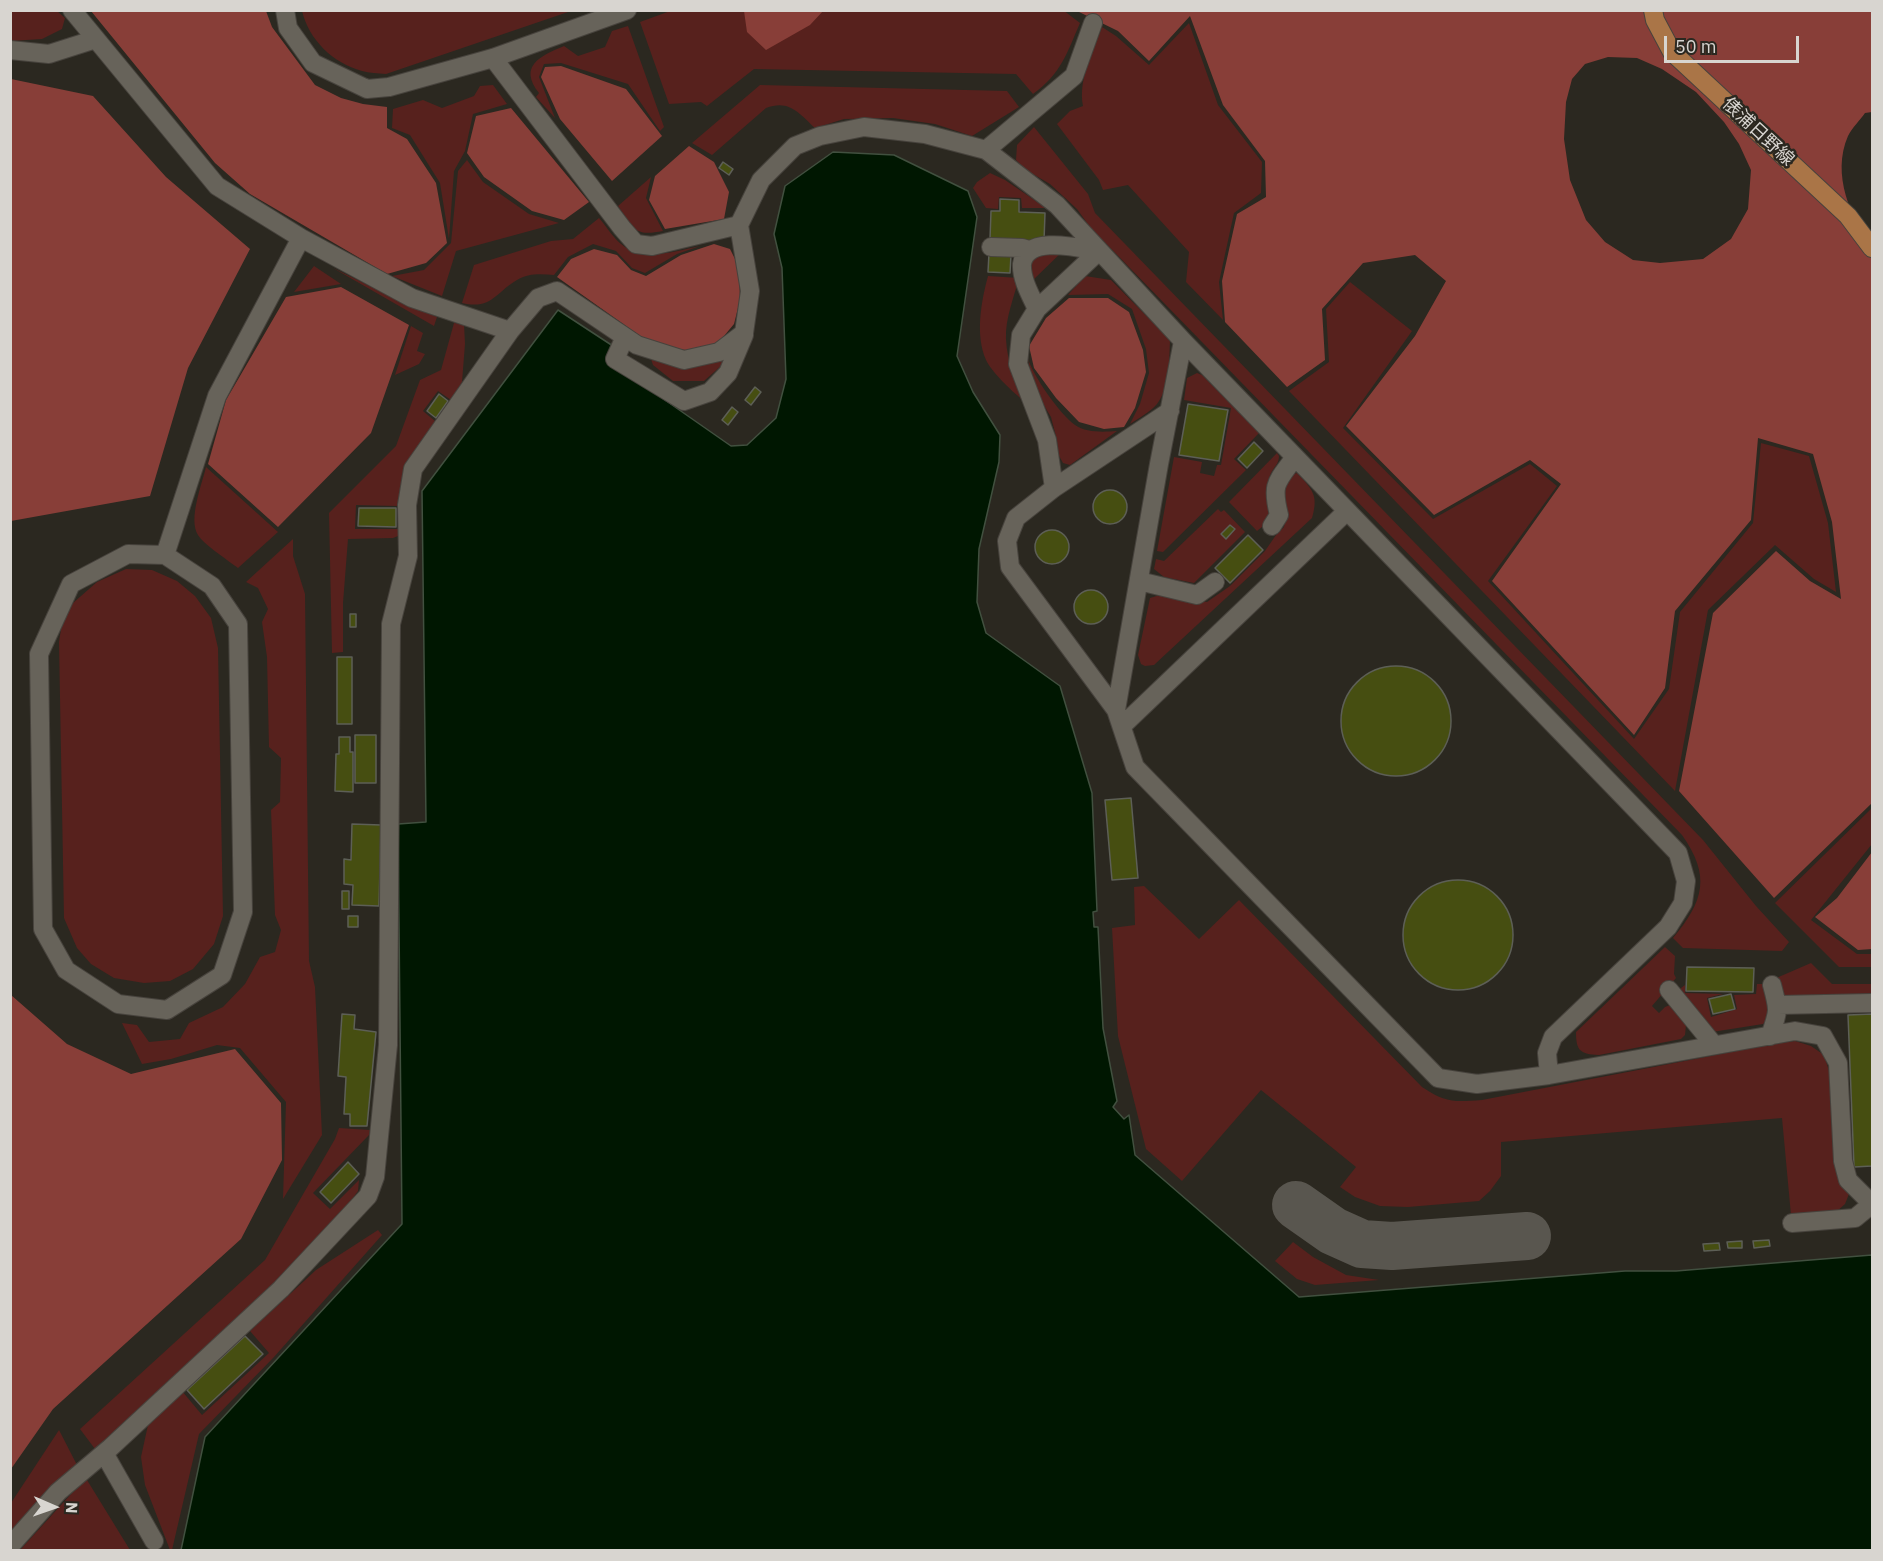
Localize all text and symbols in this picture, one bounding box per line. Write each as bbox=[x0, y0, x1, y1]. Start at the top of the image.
scale bar bbox=[1667, 24, 1802, 62]
text: 50 m bbox=[1675, 35, 1717, 58]
street label: 俵浦日野線 bbox=[1718, 93, 1798, 171]
north arrow bbox=[24, 1477, 84, 1537]
text: N bbox=[62, 1501, 82, 1514]

